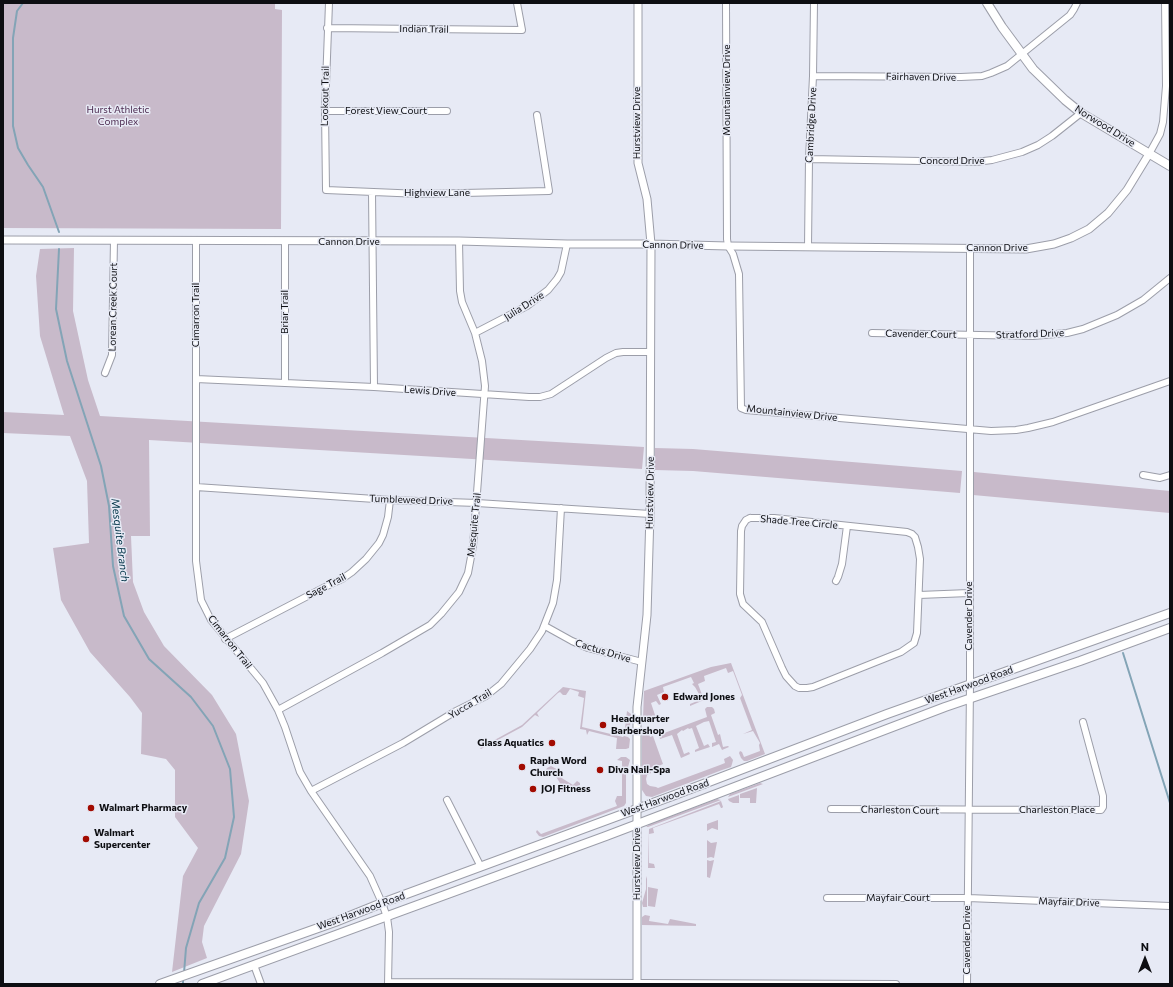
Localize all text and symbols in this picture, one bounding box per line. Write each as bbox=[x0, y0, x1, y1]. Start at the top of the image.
street label: Indian Trail bbox=[399, 23, 449, 35]
street label: Mountainview Drive bbox=[721, 44, 733, 136]
street label: Lookout Trail bbox=[318, 66, 332, 126]
street label: Fairhaven Drive bbox=[886, 70, 956, 84]
street label: Hurstview Drive bbox=[631, 87, 643, 159]
street label: Cambridge Drive bbox=[803, 87, 819, 163]
street label: Norwood Drive bbox=[1073, 103, 1137, 149]
park label: Hurst Athletic Complex bbox=[86, 104, 150, 128]
street label: Forest View Court bbox=[345, 105, 427, 117]
street label: Concord Drive bbox=[919, 155, 985, 167]
street label: Highview Lane bbox=[404, 187, 470, 199]
street label: Cannon Drive bbox=[318, 236, 380, 248]
street label: Cannon Drive bbox=[642, 238, 704, 252]
street label: Cannon Drive bbox=[966, 242, 1028, 254]
street label: Lorean Creek Court bbox=[106, 263, 120, 351]
street label: Cimarron Trail bbox=[190, 283, 202, 347]
street label: Julia Drive bbox=[502, 289, 546, 323]
street label: Briar Trail bbox=[279, 290, 291, 334]
street label: Cavender Court bbox=[885, 327, 957, 341]
street label: Stratford Drive bbox=[996, 327, 1064, 341]
street label: Lewis Drive bbox=[404, 383, 456, 399]
street label: Mountainview Drive bbox=[746, 402, 838, 424]
street label: Hurstview Drive bbox=[643, 457, 657, 529]
street label: Mesquite Trail bbox=[465, 492, 483, 558]
street label: Tumbleweed Drive bbox=[369, 493, 453, 507]
water label: Mesquite Branch bbox=[108, 497, 132, 583]
street label: Shade Tree Circle bbox=[760, 513, 838, 531]
street label: Sage Trail bbox=[304, 571, 348, 601]
street label: Cavender Drive bbox=[963, 581, 975, 651]
street label: Cimarron Trail bbox=[205, 613, 255, 671]
street label: Cactus Drive bbox=[574, 637, 632, 665]
street label: West Harwood Road bbox=[923, 663, 1015, 707]
street label: Yucca Trail bbox=[446, 686, 494, 722]
place label: Edward Jones bbox=[673, 691, 735, 703]
marker: Edward Jones bbox=[660, 692, 670, 702]
place label: Headquarter Barbershop bbox=[611, 713, 669, 736]
marker: Headquarter Barbershop bbox=[598, 720, 608, 730]
place label: Glass Aquatics bbox=[477, 737, 544, 749]
marker: Glass Aquatics bbox=[547, 738, 557, 748]
place label: Rapha Word Church bbox=[530, 755, 587, 778]
marker: Rapha Word Church bbox=[517, 762, 527, 772]
place label: Diva Nail-Spa bbox=[608, 764, 670, 776]
marker: Diva Nail-Spa bbox=[595, 765, 605, 775]
street label: West Harwood Road bbox=[619, 776, 711, 820]
place label: JOJ Fitness bbox=[541, 783, 591, 795]
marker: JOJ Fitness bbox=[528, 784, 538, 794]
place label: Walmart Pharmacy bbox=[99, 802, 187, 814]
marker: Walmart Pharmacy bbox=[86, 803, 96, 813]
street label: Charleston Court bbox=[861, 803, 939, 817]
street label: Charleston Place bbox=[1019, 804, 1095, 816]
place label: Walmart Supercenter bbox=[94, 827, 150, 850]
street label: Hurstview Drive bbox=[631, 828, 643, 900]
marker: Walmart Supercenter bbox=[81, 834, 91, 844]
street label: West Harwood Road bbox=[315, 889, 407, 933]
street label: Mayfair Court bbox=[866, 892, 930, 904]
street label: Mayfair Drive bbox=[1038, 895, 1100, 909]
street label: Cavender Drive bbox=[961, 905, 973, 975]
north arrow bbox=[1125, 939, 1165, 979]
text: N bbox=[1141, 940, 1149, 953]

